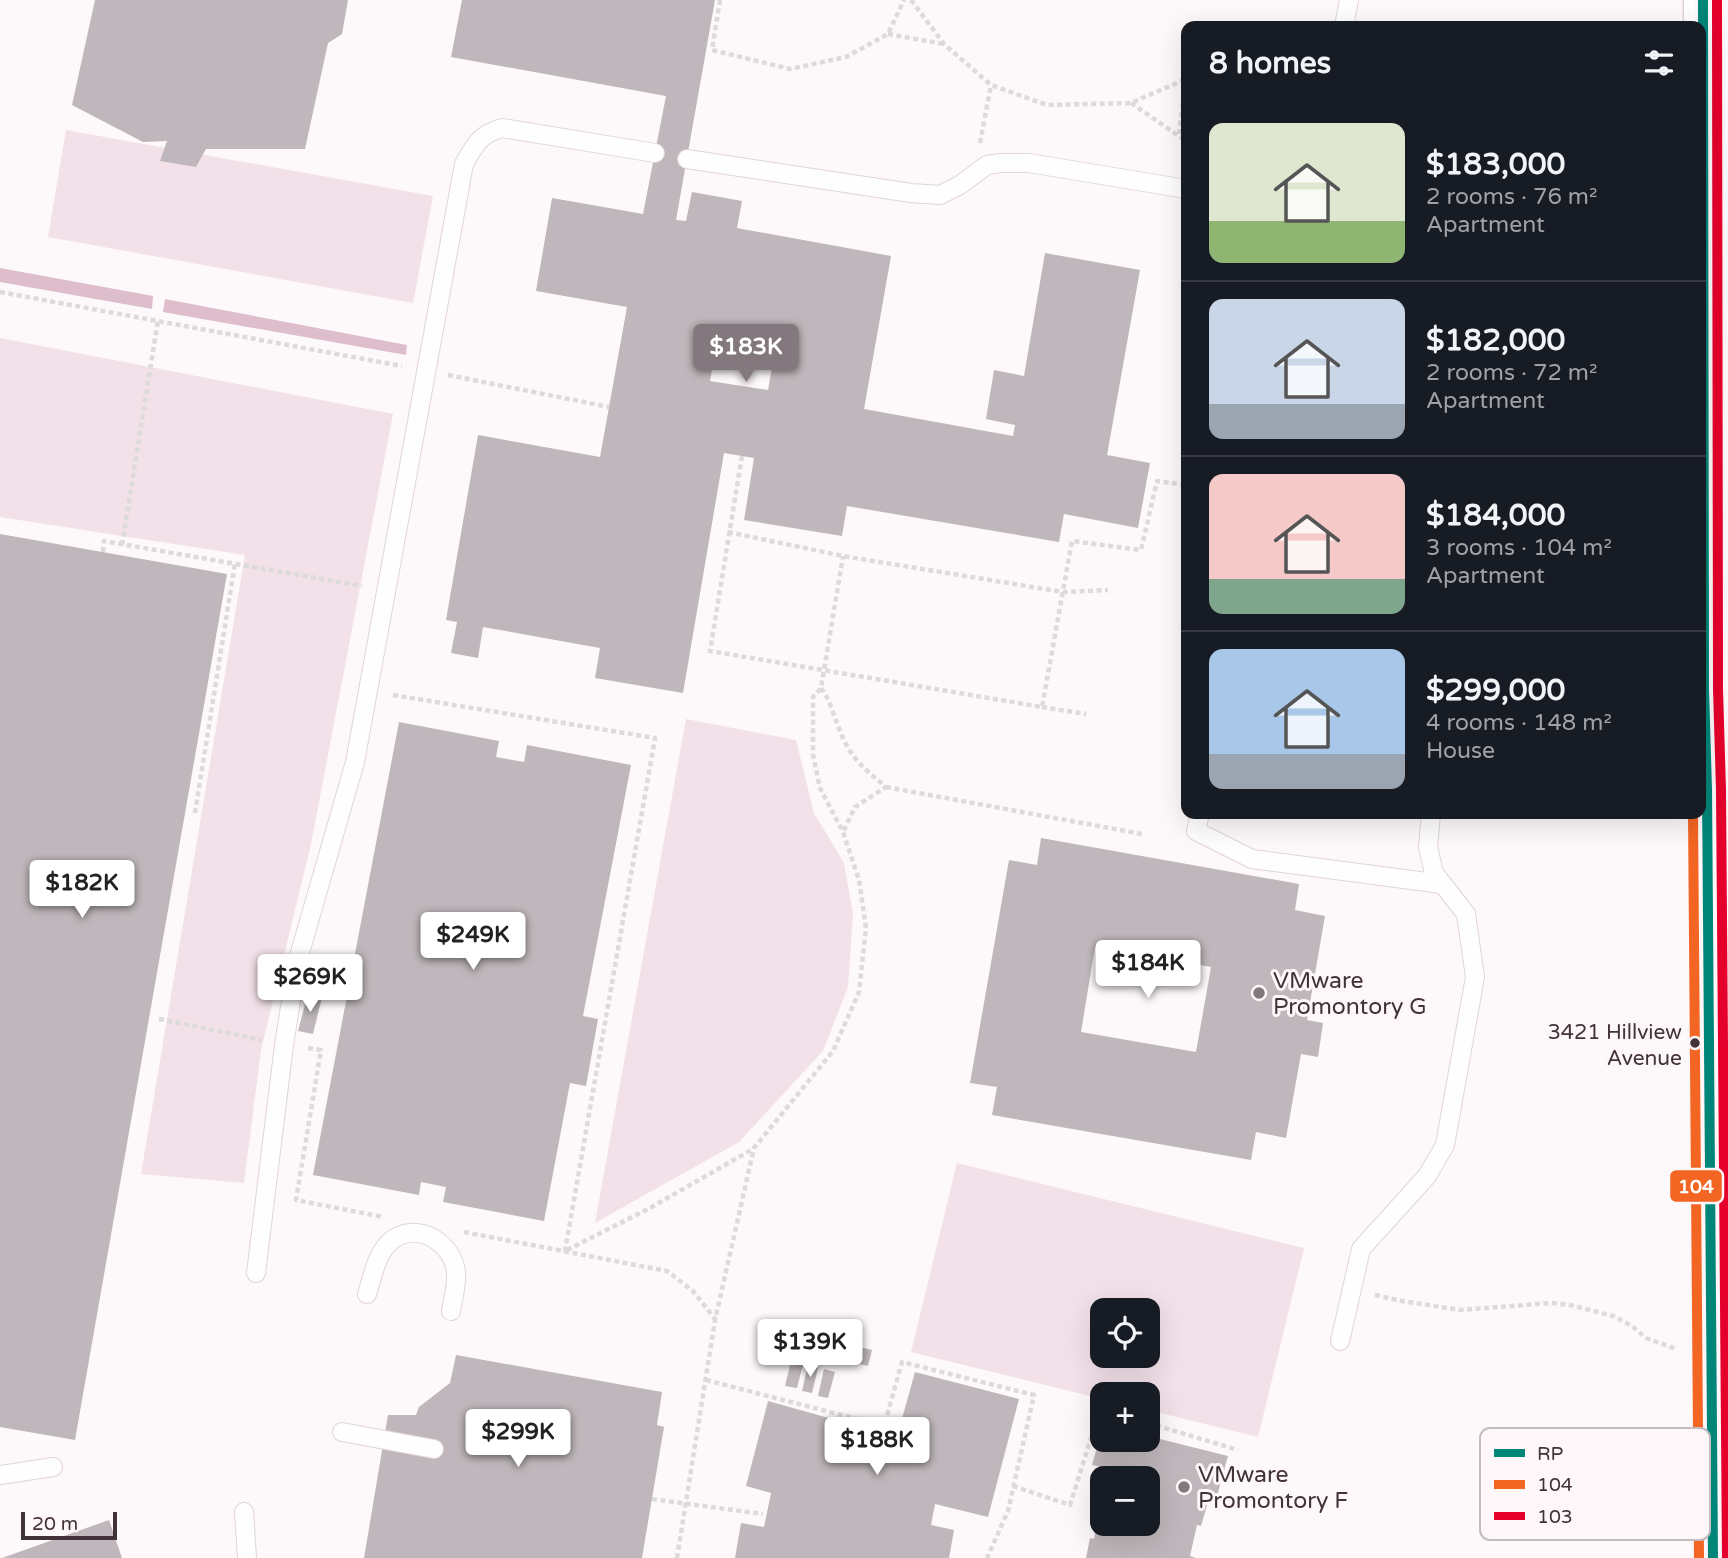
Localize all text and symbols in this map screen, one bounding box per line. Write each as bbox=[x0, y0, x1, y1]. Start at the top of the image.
icon: filters bbox=[1640, 44, 1678, 82]
text: 8 homes bbox=[1209, 45, 1331, 82]
text: $183,000 bbox=[1426, 146, 1565, 183]
icon: home bbox=[1265, 151, 1349, 235]
text: 2 rooms · 76 m² bbox=[1426, 183, 1597, 211]
text: Apartment bbox=[1426, 211, 1545, 239]
text: $182,000 bbox=[1426, 322, 1565, 359]
pin: $183K bbox=[697, 324, 795, 384]
icon: home bbox=[1265, 327, 1349, 411]
text: $183K bbox=[710, 333, 782, 361]
text: 2 rooms · 72 m² bbox=[1426, 359, 1597, 387]
text: Apartment bbox=[1426, 387, 1545, 415]
text: $184,000 bbox=[1426, 497, 1565, 534]
icon: home bbox=[1265, 502, 1349, 586]
text: 3 rooms · 104 m² bbox=[1426, 534, 1612, 562]
text: Apartment bbox=[1426, 562, 1545, 590]
text: $299,000 bbox=[1426, 672, 1565, 709]
icon: home bbox=[1265, 677, 1349, 761]
text: 4 rooms · 148 m² bbox=[1426, 709, 1612, 737]
text: House bbox=[1426, 737, 1495, 765]
pin: $182K bbox=[33, 860, 131, 920]
text: $182K bbox=[46, 869, 118, 897]
pin: $249K bbox=[424, 912, 522, 972]
text: $249K bbox=[437, 921, 509, 949]
pin: $184K bbox=[1099, 940, 1197, 1000]
text: $184K bbox=[1112, 949, 1184, 977]
pin: $269K bbox=[261, 954, 359, 1014]
text: $269K bbox=[274, 963, 346, 991]
place label: VMware Promontory G bbox=[1273, 967, 1427, 1021]
marker: VMware Promontory G bbox=[1251, 985, 1267, 1001]
place label: 3421 Hillview Avenue bbox=[1548, 1020, 1682, 1071]
marker: 3421 Hillview Avenue bbox=[1688, 1036, 1702, 1050]
line badge: 104 bbox=[1669, 1169, 1723, 1203]
text: 104 bbox=[1678, 1176, 1714, 1198]
map controls bbox=[1090, 1298, 1160, 1536]
button: locate bbox=[1090, 1298, 1160, 1368]
pin: $139K bbox=[761, 1320, 859, 1379]
text: $139K bbox=[774, 1328, 846, 1356]
button: + bbox=[1090, 1382, 1160, 1452]
pin: $299K bbox=[469, 1410, 567, 1469]
text: $299K bbox=[482, 1418, 554, 1446]
pin: $188K bbox=[828, 1418, 926, 1477]
text: $188K bbox=[841, 1426, 913, 1454]
legend bbox=[1480, 1428, 1710, 1540]
text: RP bbox=[1537, 1443, 1564, 1465]
place label: VMware Promontory F bbox=[1198, 1461, 1348, 1515]
button: − bbox=[1090, 1466, 1160, 1536]
text: 104 bbox=[1537, 1474, 1573, 1496]
marker: VMware Promontory F bbox=[1176, 1479, 1192, 1495]
text: 103 bbox=[1537, 1506, 1573, 1528]
scale bar bbox=[21, 1509, 117, 1541]
text: 20 m bbox=[32, 1513, 78, 1535]

